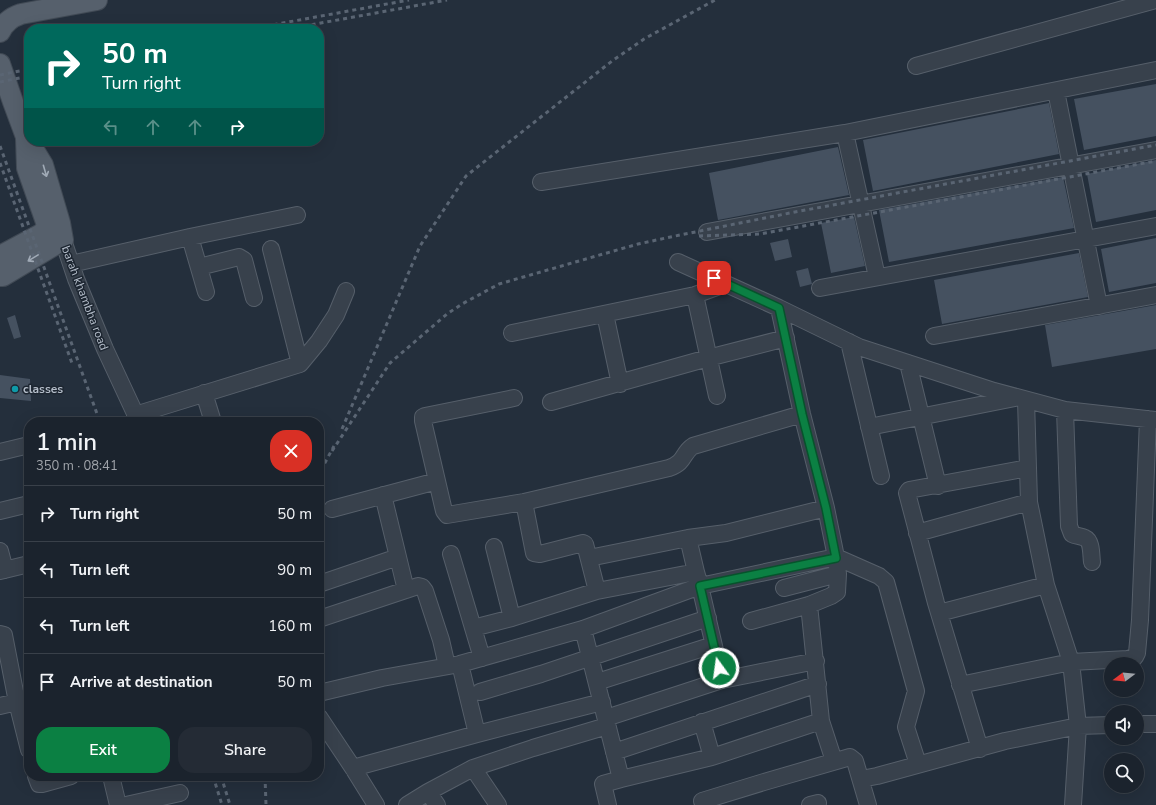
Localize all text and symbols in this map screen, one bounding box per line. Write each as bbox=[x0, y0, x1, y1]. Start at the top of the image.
text: 50 m bbox=[102, 35, 168, 73]
icon: right bbox=[36, 40, 88, 92]
text: Turn right bbox=[102, 71, 181, 95]
icon: left bbox=[100, 116, 122, 138]
icon: ahead bbox=[142, 116, 164, 138]
icon: ahead bbox=[184, 116, 206, 138]
icon: right bbox=[226, 116, 248, 138]
one-way arrow bbox=[42, 164, 49, 177]
street label: barah khambha road bbox=[58, 243, 112, 353]
one-way arrow bbox=[28, 254, 39, 262]
pin bbox=[697, 261, 731, 295]
icon: arrive bbox=[703, 267, 725, 289]
place label: classes bbox=[23, 381, 63, 397]
marker: classes bbox=[10, 384, 20, 394]
text: 1 min bbox=[36, 426, 97, 458]
button: close bbox=[270, 430, 312, 472]
text: 350 m · 08:41 bbox=[36, 457, 118, 475]
icon: right bbox=[36, 503, 58, 525]
text: Turn right bbox=[70, 504, 139, 524]
text: 50 m bbox=[277, 504, 312, 524]
icon: left bbox=[36, 559, 58, 581]
text: Turn left bbox=[70, 560, 129, 580]
text: 90 m bbox=[277, 560, 312, 580]
icon: left bbox=[36, 615, 58, 637]
text: Turn left bbox=[70, 616, 129, 636]
text: 160 m bbox=[268, 616, 312, 636]
position arrow bbox=[698, 647, 740, 689]
north arrow bbox=[1104, 657, 1144, 697]
map controls bbox=[1104, 657, 1144, 793]
icon: arrive bbox=[36, 671, 58, 693]
text: Arrive at destination bbox=[70, 672, 213, 692]
text: 50 m bbox=[277, 672, 312, 692]
button: sound bbox=[1104, 705, 1144, 745]
button: Exit bbox=[36, 727, 170, 773]
button: Share bbox=[178, 727, 312, 773]
button: search bbox=[1104, 753, 1144, 793]

